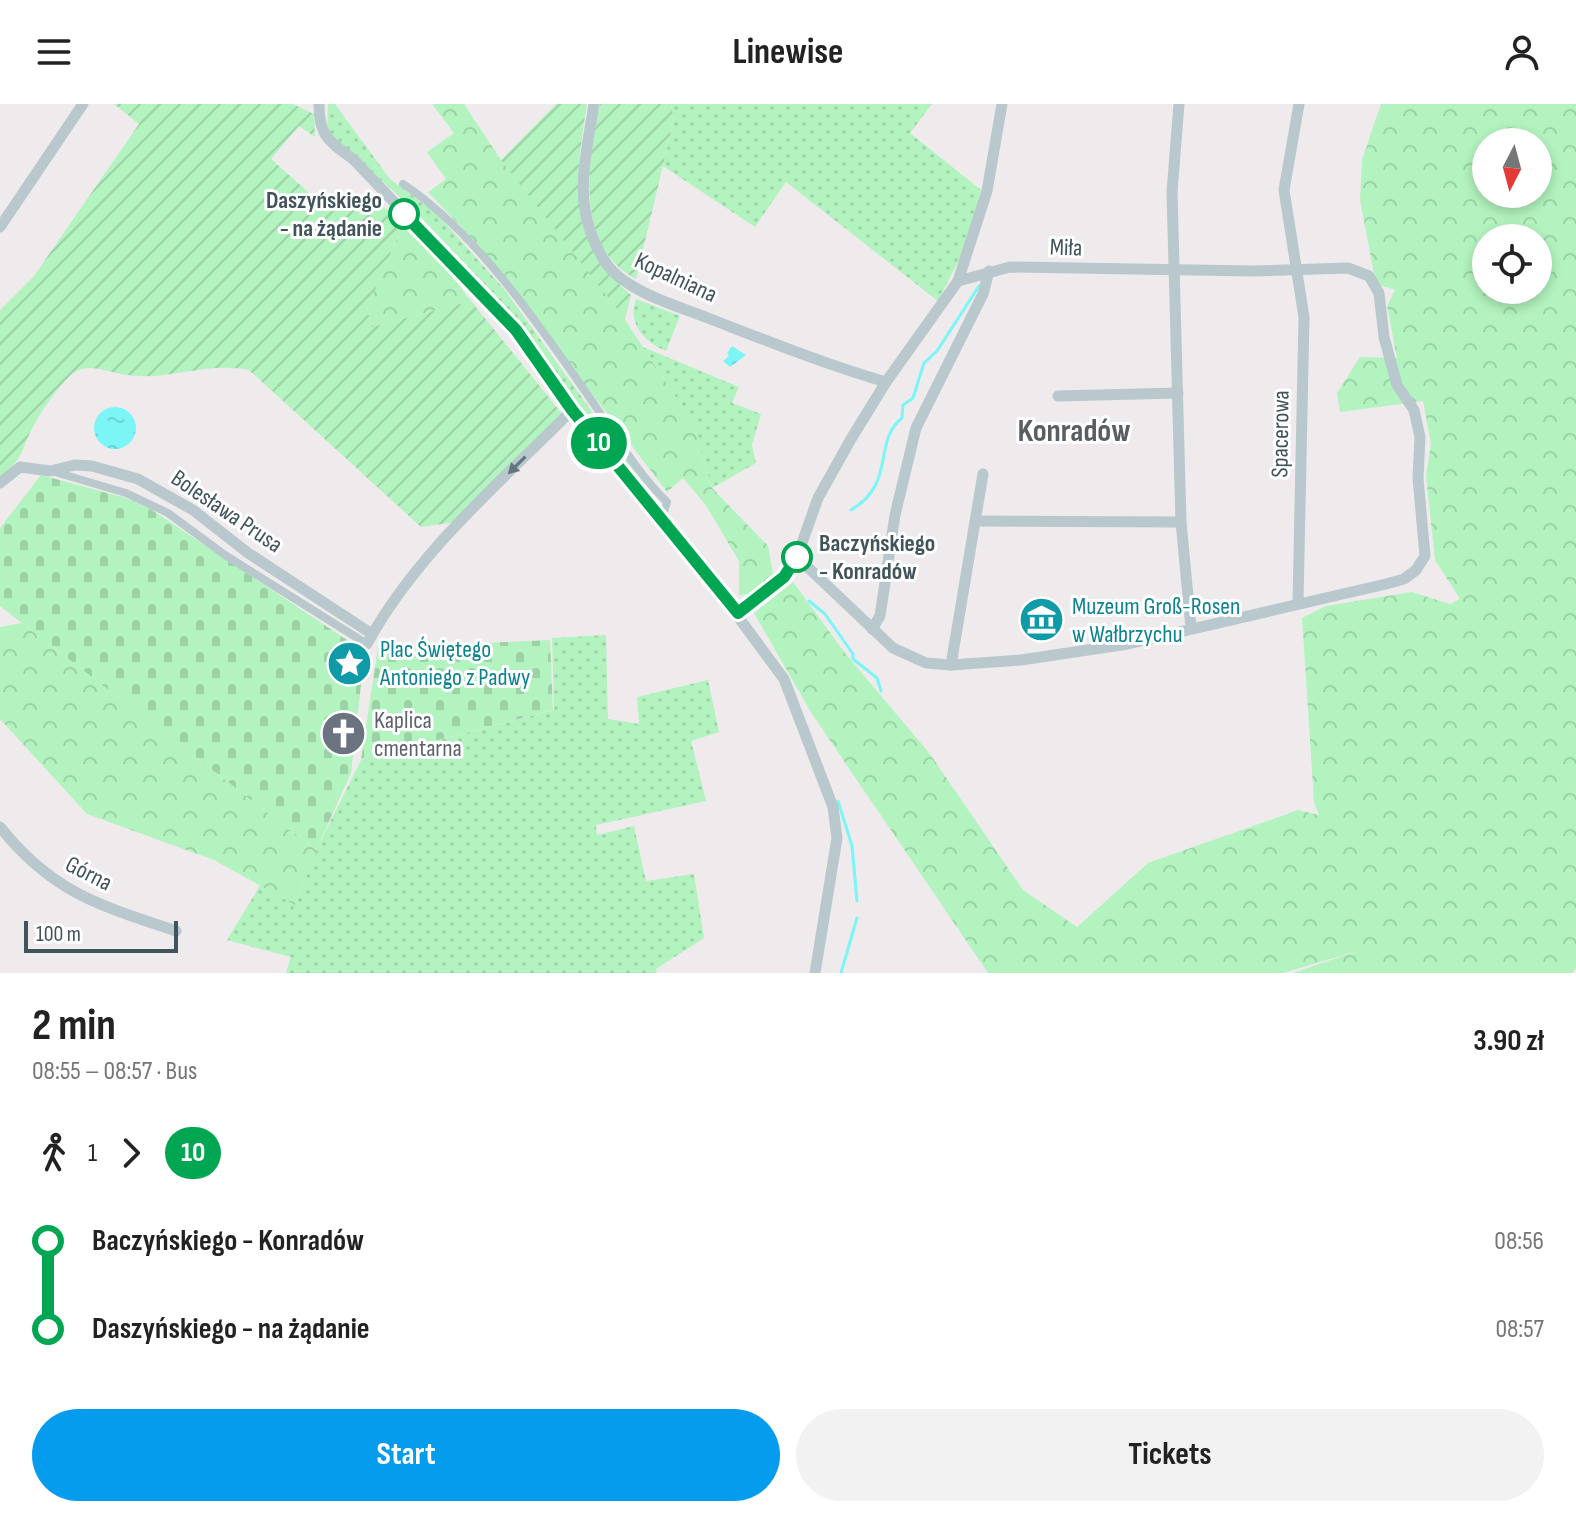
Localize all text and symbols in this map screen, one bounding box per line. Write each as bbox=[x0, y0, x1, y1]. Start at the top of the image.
icon: menu bbox=[32, 30, 76, 74]
icon: person bbox=[1500, 30, 1544, 74]
text: Linewise bbox=[733, 31, 843, 74]
north arrow bbox=[1472, 128, 1552, 208]
map controls bbox=[1472, 128, 1552, 304]
place label: Daszyńskiego - na żądanie bbox=[266, 186, 382, 243]
marker: Daszyńskiego - na żądanie bbox=[389, 199, 419, 229]
button: locate bbox=[1472, 224, 1552, 304]
street label: Miła bbox=[1049, 232, 1083, 263]
street label: Kopalniana bbox=[630, 246, 722, 309]
street label: Spacerowa bbox=[1265, 390, 1296, 478]
district label: Konradów bbox=[1018, 412, 1130, 451]
line badge: 10 bbox=[563, 417, 635, 469]
text: 10 bbox=[587, 426, 611, 459]
one-way arrow bbox=[508, 455, 527, 474]
street label: Bolesława Prusa bbox=[166, 464, 288, 559]
place label: Baczyńskiego - Konradów bbox=[819, 529, 935, 586]
marker: Baczyńskiego - Konradów bbox=[782, 542, 812, 572]
place label: Muzeum Groß-Rosen w Wałbrzychu bbox=[1072, 592, 1240, 649]
museum icon: Muzeum Groß-Rosen w Wałbrzychu bbox=[1017, 596, 1065, 644]
place label: Plac Świętego Antoniego z Padwy bbox=[379, 635, 530, 692]
place icon: Plac Świętego Antoniego z Padwy bbox=[325, 639, 373, 687]
place label: Kaplica cmentarna bbox=[374, 706, 462, 763]
church icon: Kaplica cmentarna bbox=[319, 710, 367, 758]
street label: Górna bbox=[61, 850, 117, 897]
scale bar bbox=[24, 917, 178, 953]
text: 100 m bbox=[36, 921, 81, 948]
text: 2 min bbox=[32, 999, 116, 1052]
text: 3.90 zł bbox=[1473, 1023, 1544, 1059]
text: 08:55 – 08:57 · Bus bbox=[32, 1056, 197, 1087]
icon: walk bbox=[32, 1131, 76, 1175]
icon: forward bbox=[109, 1131, 153, 1175]
text: 10 bbox=[181, 1136, 205, 1169]
text: 1 bbox=[88, 1138, 97, 1169]
text: Baczyńskiego - Konradów bbox=[92, 1223, 364, 1259]
text: 08:56 bbox=[1494, 1226, 1544, 1257]
text: Daszyńskiego - na żądanie bbox=[92, 1311, 370, 1347]
text: 08:57 bbox=[1495, 1314, 1544, 1345]
button: Start bbox=[32, 1409, 780, 1501]
button: Tickets bbox=[796, 1409, 1544, 1501]

